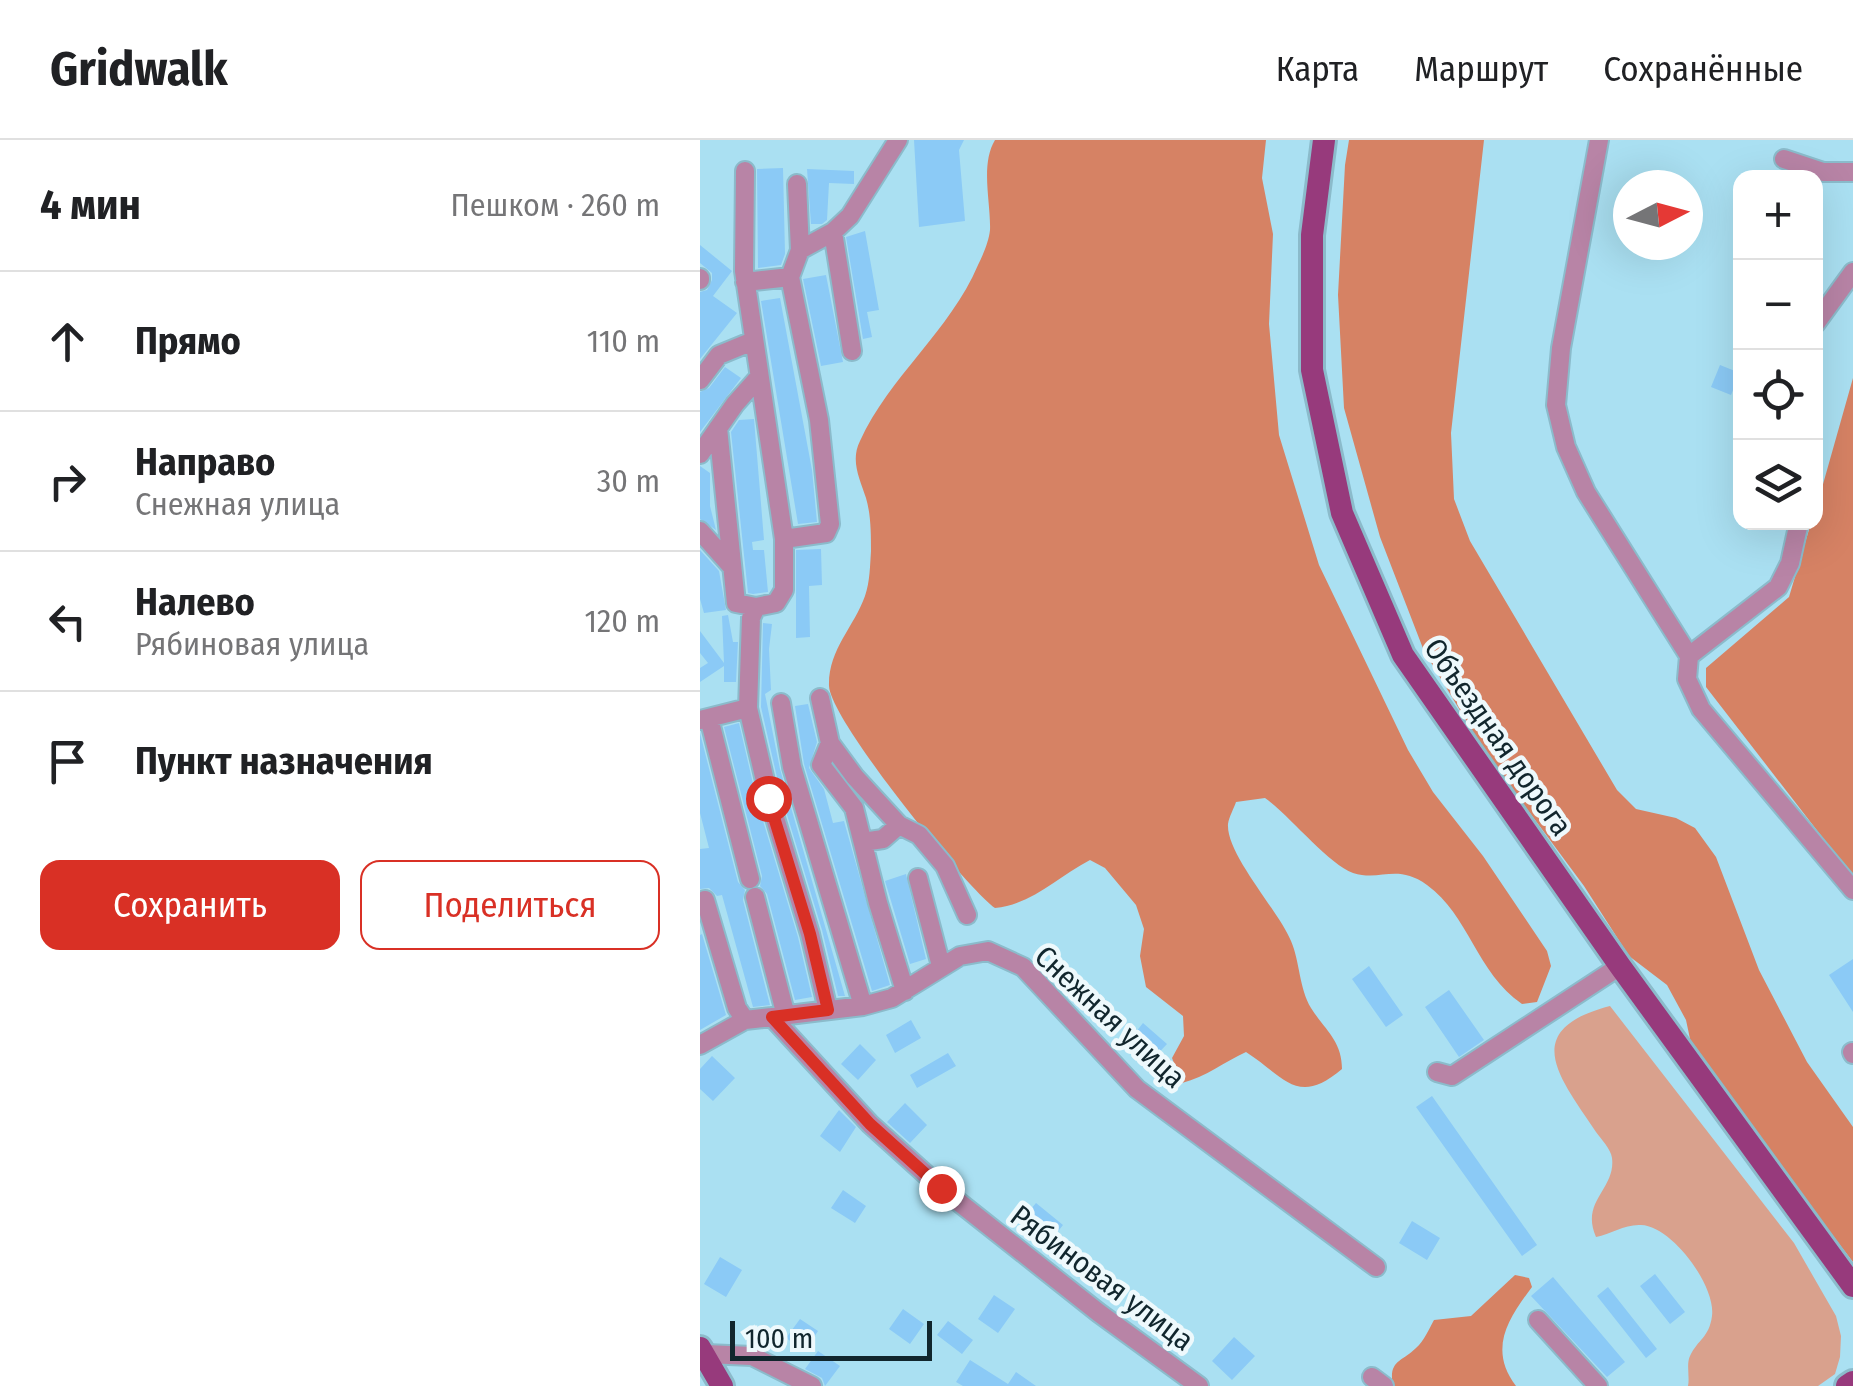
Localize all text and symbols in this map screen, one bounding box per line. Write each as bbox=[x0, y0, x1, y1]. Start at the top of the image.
text: Gridwalk bbox=[50, 40, 228, 98]
text: Карта bbox=[1276, 48, 1359, 90]
text: Маршрут bbox=[1414, 48, 1548, 90]
text: Сохранённые bbox=[1603, 48, 1803, 90]
north arrow bbox=[1613, 170, 1703, 260]
map controls bbox=[1733, 170, 1823, 530]
button: + bbox=[1733, 170, 1823, 260]
text: 4 мин bbox=[40, 180, 141, 230]
text: Пешком · 260 m bbox=[450, 186, 660, 224]
button: − bbox=[1733, 260, 1823, 350]
icon: ahead bbox=[40, 314, 95, 369]
text: Прямо bbox=[135, 318, 241, 364]
text: 110 m bbox=[587, 322, 660, 360]
button: locate bbox=[1733, 350, 1823, 440]
text: Направо bbox=[135, 439, 275, 485]
button: layers bbox=[1733, 440, 1823, 530]
icon: right bbox=[40, 454, 95, 509]
text: 30 m bbox=[597, 462, 660, 500]
text: Снежная улица bbox=[135, 485, 340, 523]
text: Налево bbox=[135, 579, 255, 625]
icon: left bbox=[40, 594, 95, 649]
text: 120 m bbox=[585, 602, 660, 640]
text: Рябиновая улица bbox=[135, 625, 369, 663]
street label: Объездная дорога bbox=[1417, 631, 1579, 843]
icon: arrive bbox=[40, 734, 95, 789]
text: Пункт назначения bbox=[135, 738, 433, 784]
route start bbox=[746, 776, 792, 822]
button: Сохранить bbox=[40, 860, 340, 950]
button: Поделиться bbox=[360, 860, 660, 950]
street label: Снежная улица bbox=[1027, 938, 1193, 1096]
route end bbox=[919, 1166, 965, 1212]
street label: Рябиновая улица bbox=[1004, 1198, 1200, 1358]
scale bar bbox=[730, 1316, 932, 1360]
text: 100 m bbox=[745, 1322, 813, 1355]

